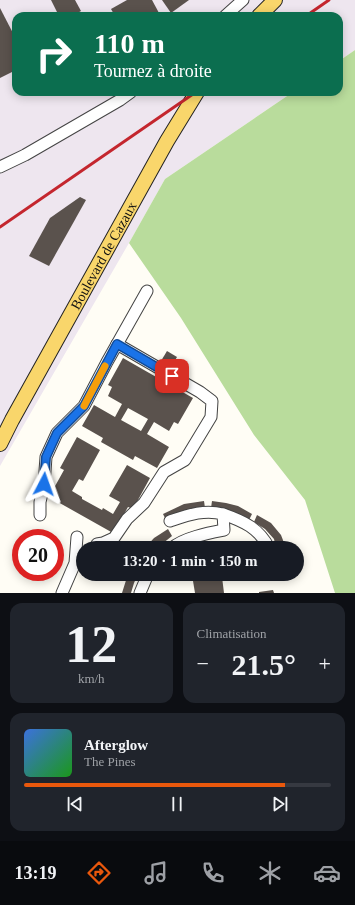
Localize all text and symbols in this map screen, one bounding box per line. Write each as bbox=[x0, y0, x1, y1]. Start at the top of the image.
icon: right bbox=[28, 28, 80, 80]
text: 110 m bbox=[94, 28, 165, 59]
text: Tournez à droite bbox=[94, 61, 212, 81]
street label: Boulevard de Cazaux bbox=[68, 199, 139, 312]
pin bbox=[155, 359, 189, 393]
icon: arrive bbox=[161, 365, 183, 387]
position arrow bbox=[23, 463, 65, 505]
speed limit sign: 20 bbox=[12, 529, 64, 581]
text: 13:20 · 1 min · 150 m bbox=[123, 553, 258, 569]
text: 12 bbox=[65, 616, 117, 673]
text: Climatisation bbox=[197, 626, 267, 641]
text: 21.5° bbox=[232, 648, 296, 681]
text: − bbox=[197, 651, 209, 676]
text: + bbox=[319, 651, 331, 676]
text: km/h bbox=[78, 671, 105, 686]
text: Afterglow bbox=[84, 737, 148, 753]
text: The Pines bbox=[84, 754, 136, 769]
icon: previous bbox=[64, 793, 86, 815]
icon: pause bbox=[166, 793, 188, 815]
icon: next bbox=[269, 793, 291, 815]
icon: directions bbox=[85, 859, 113, 887]
icon: music bbox=[142, 859, 170, 887]
icon: phone bbox=[199, 859, 227, 887]
icon: climate bbox=[256, 859, 284, 887]
icon: car bbox=[313, 859, 341, 887]
text: 13:19 bbox=[14, 863, 56, 883]

